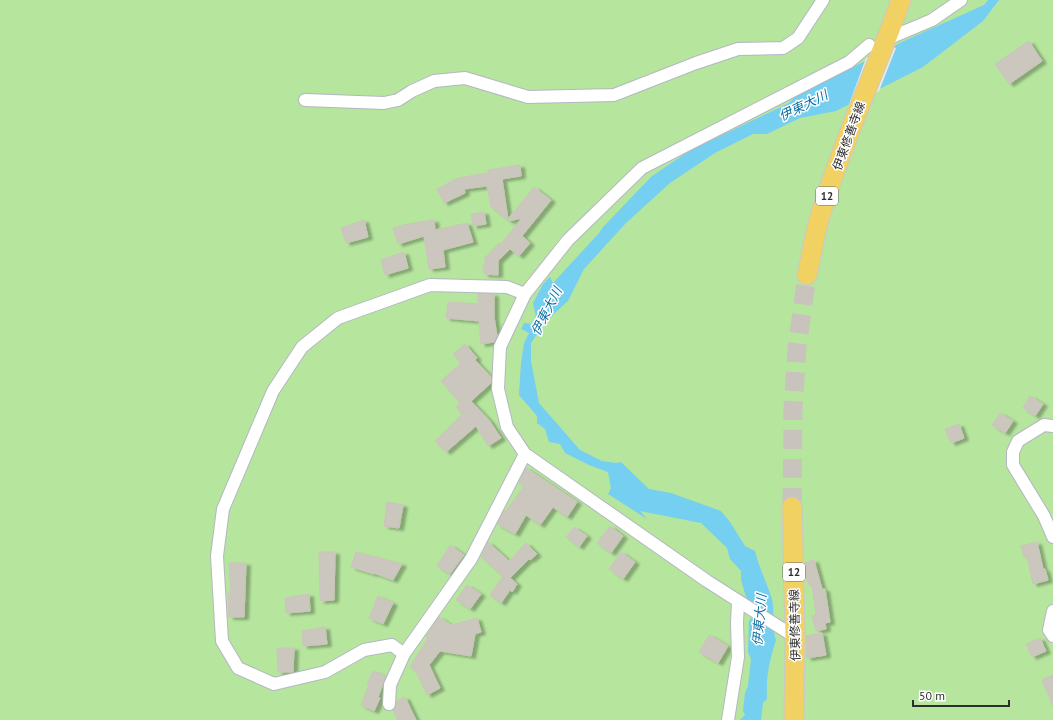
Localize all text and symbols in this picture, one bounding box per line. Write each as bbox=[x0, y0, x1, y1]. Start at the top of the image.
water label: 伊東大川 bbox=[776, 86, 832, 124]
street label: 伊東修善寺線 bbox=[829, 99, 868, 172]
road number: 12 bbox=[816, 187, 838, 205]
water label: 伊東大川 bbox=[527, 282, 567, 338]
road number: 12 bbox=[783, 563, 805, 581]
street label: 伊東修善寺線 bbox=[786, 589, 803, 661]
water label: 伊東大川 bbox=[749, 591, 770, 647]
scale bar bbox=[913, 682, 1009, 708]
text: 50 m bbox=[919, 688, 945, 703]

